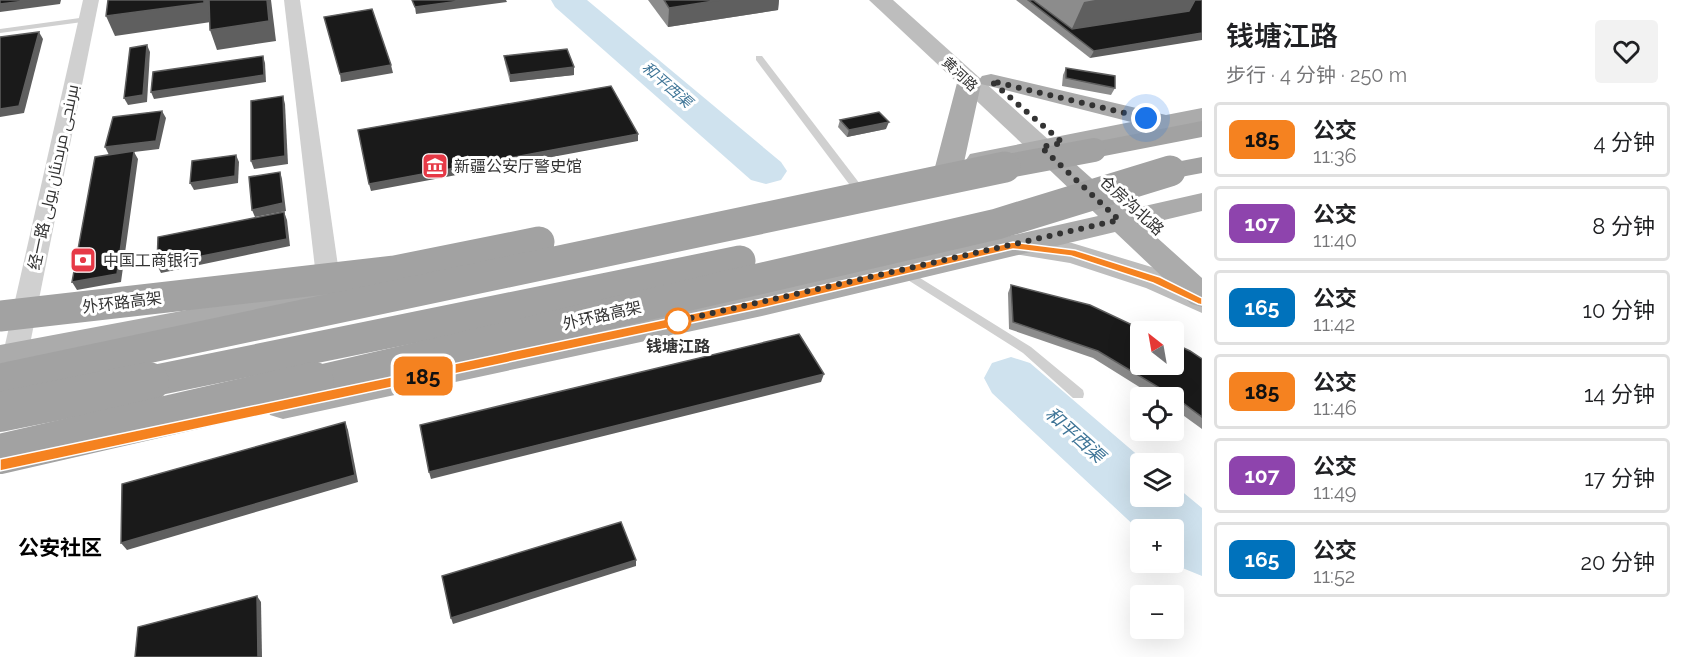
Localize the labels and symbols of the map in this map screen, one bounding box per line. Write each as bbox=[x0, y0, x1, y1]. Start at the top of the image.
street label: 黄河路 bbox=[939, 54, 981, 94]
water label: 和平西渠 bbox=[638, 59, 697, 113]
street label: 经一路 بىرىنجى مرىدىئان يولى bbox=[25, 83, 83, 272]
your location bbox=[1131, 103, 1161, 133]
museum icon: 新疆公安厅警史馆 bbox=[420, 151, 450, 181]
place label: 新疆公安厅警史馆 bbox=[454, 157, 582, 176]
street label: 仓房沟北路 bbox=[1096, 172, 1168, 239]
bank icon: 中国工商银行 bbox=[68, 245, 98, 275]
place label: 中国工商银行 bbox=[103, 251, 199, 270]
street label: 外环路高架 bbox=[81, 288, 163, 317]
street label: 外环路高架 bbox=[561, 297, 643, 334]
marker: 钱塘江路 bbox=[665, 308, 691, 334]
north arrow bbox=[1130, 321, 1184, 375]
place label: 钱塘江路 bbox=[646, 337, 710, 356]
line badge: 185 bbox=[388, 356, 458, 395]
water label: 和平西渠 bbox=[1042, 403, 1111, 469]
district label: 公安社区 bbox=[18, 535, 102, 560]

